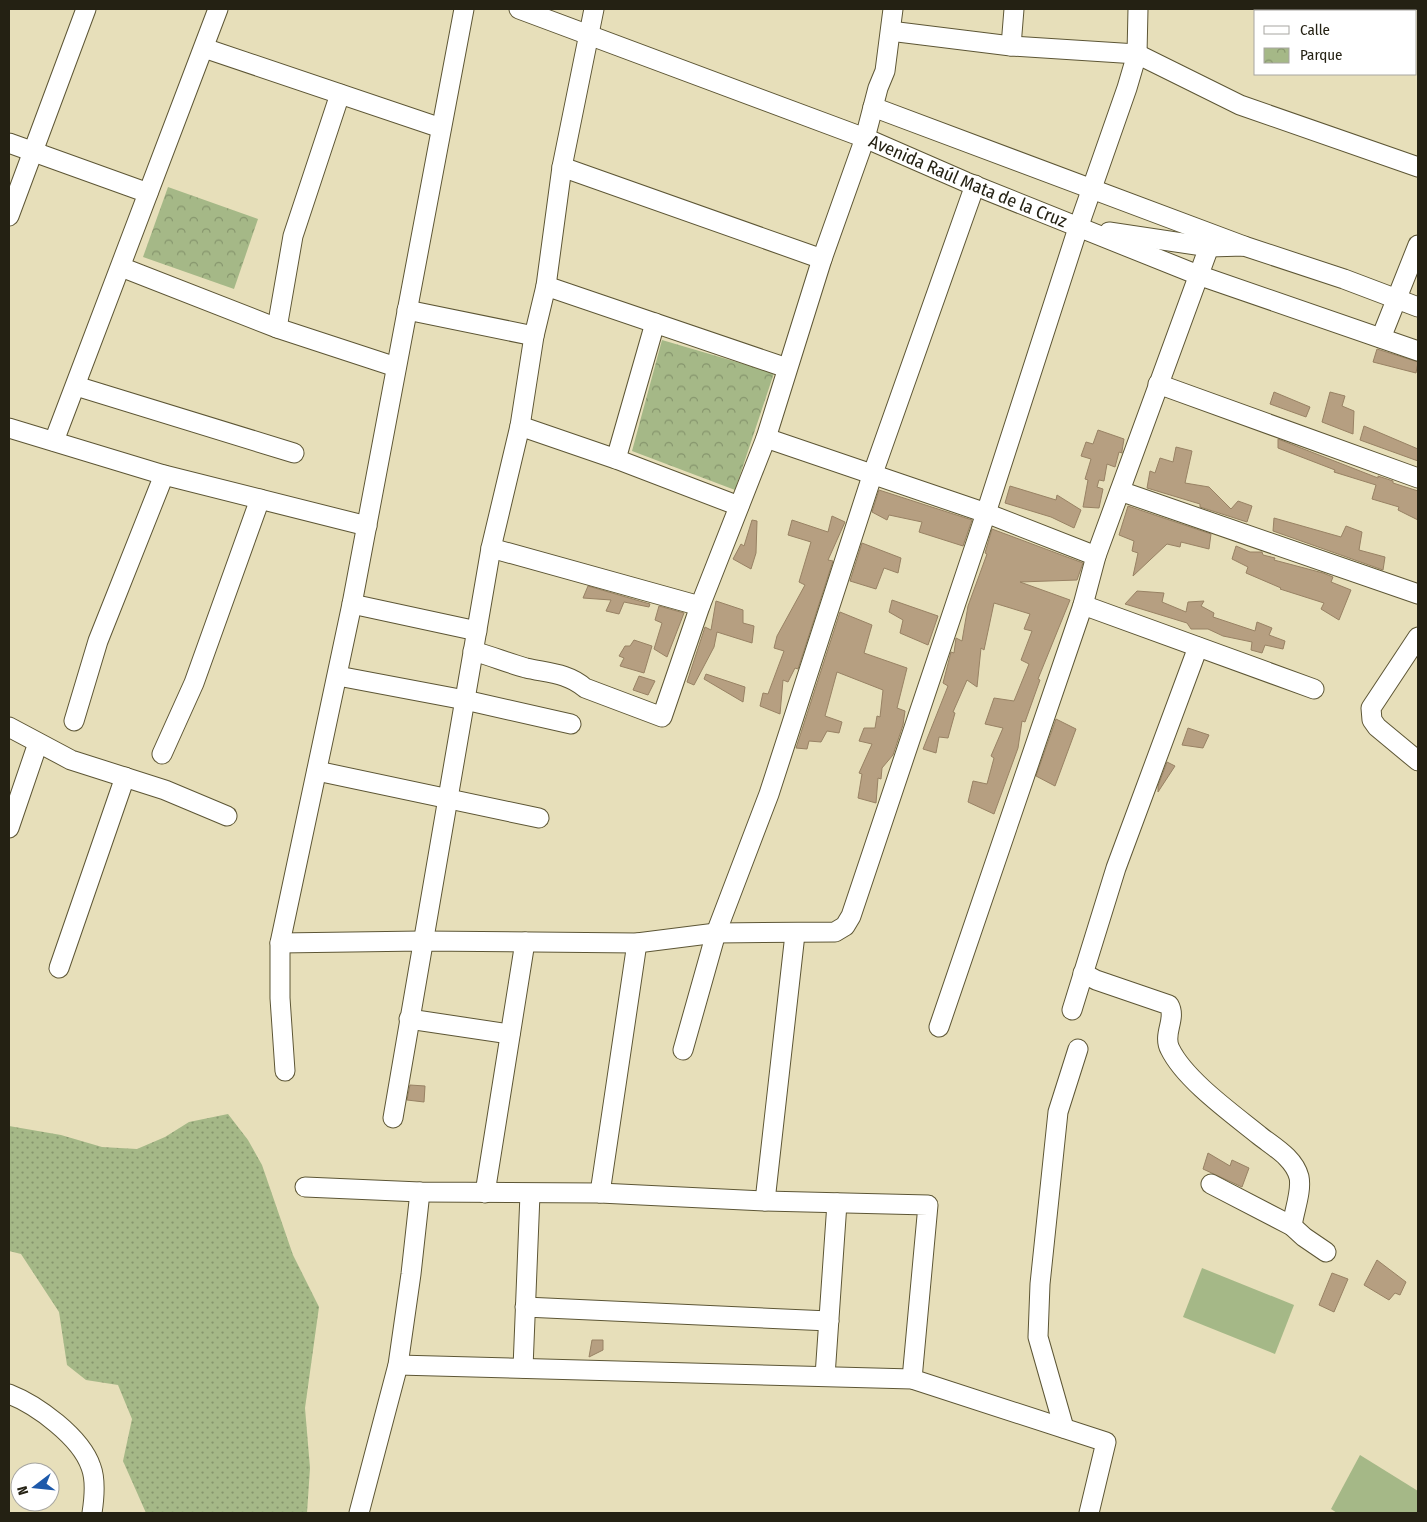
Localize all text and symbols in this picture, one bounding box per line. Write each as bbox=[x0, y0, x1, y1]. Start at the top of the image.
legend bbox=[1254, 10, 1417, 75]
text: Calle bbox=[1300, 21, 1330, 39]
text: Parque bbox=[1300, 46, 1343, 64]
street label: Avenida Raúl Mata de la Cruz bbox=[866, 130, 1070, 232]
north arrow bbox=[10, 1462, 60, 1512]
text: N bbox=[14, 1484, 32, 1497]

